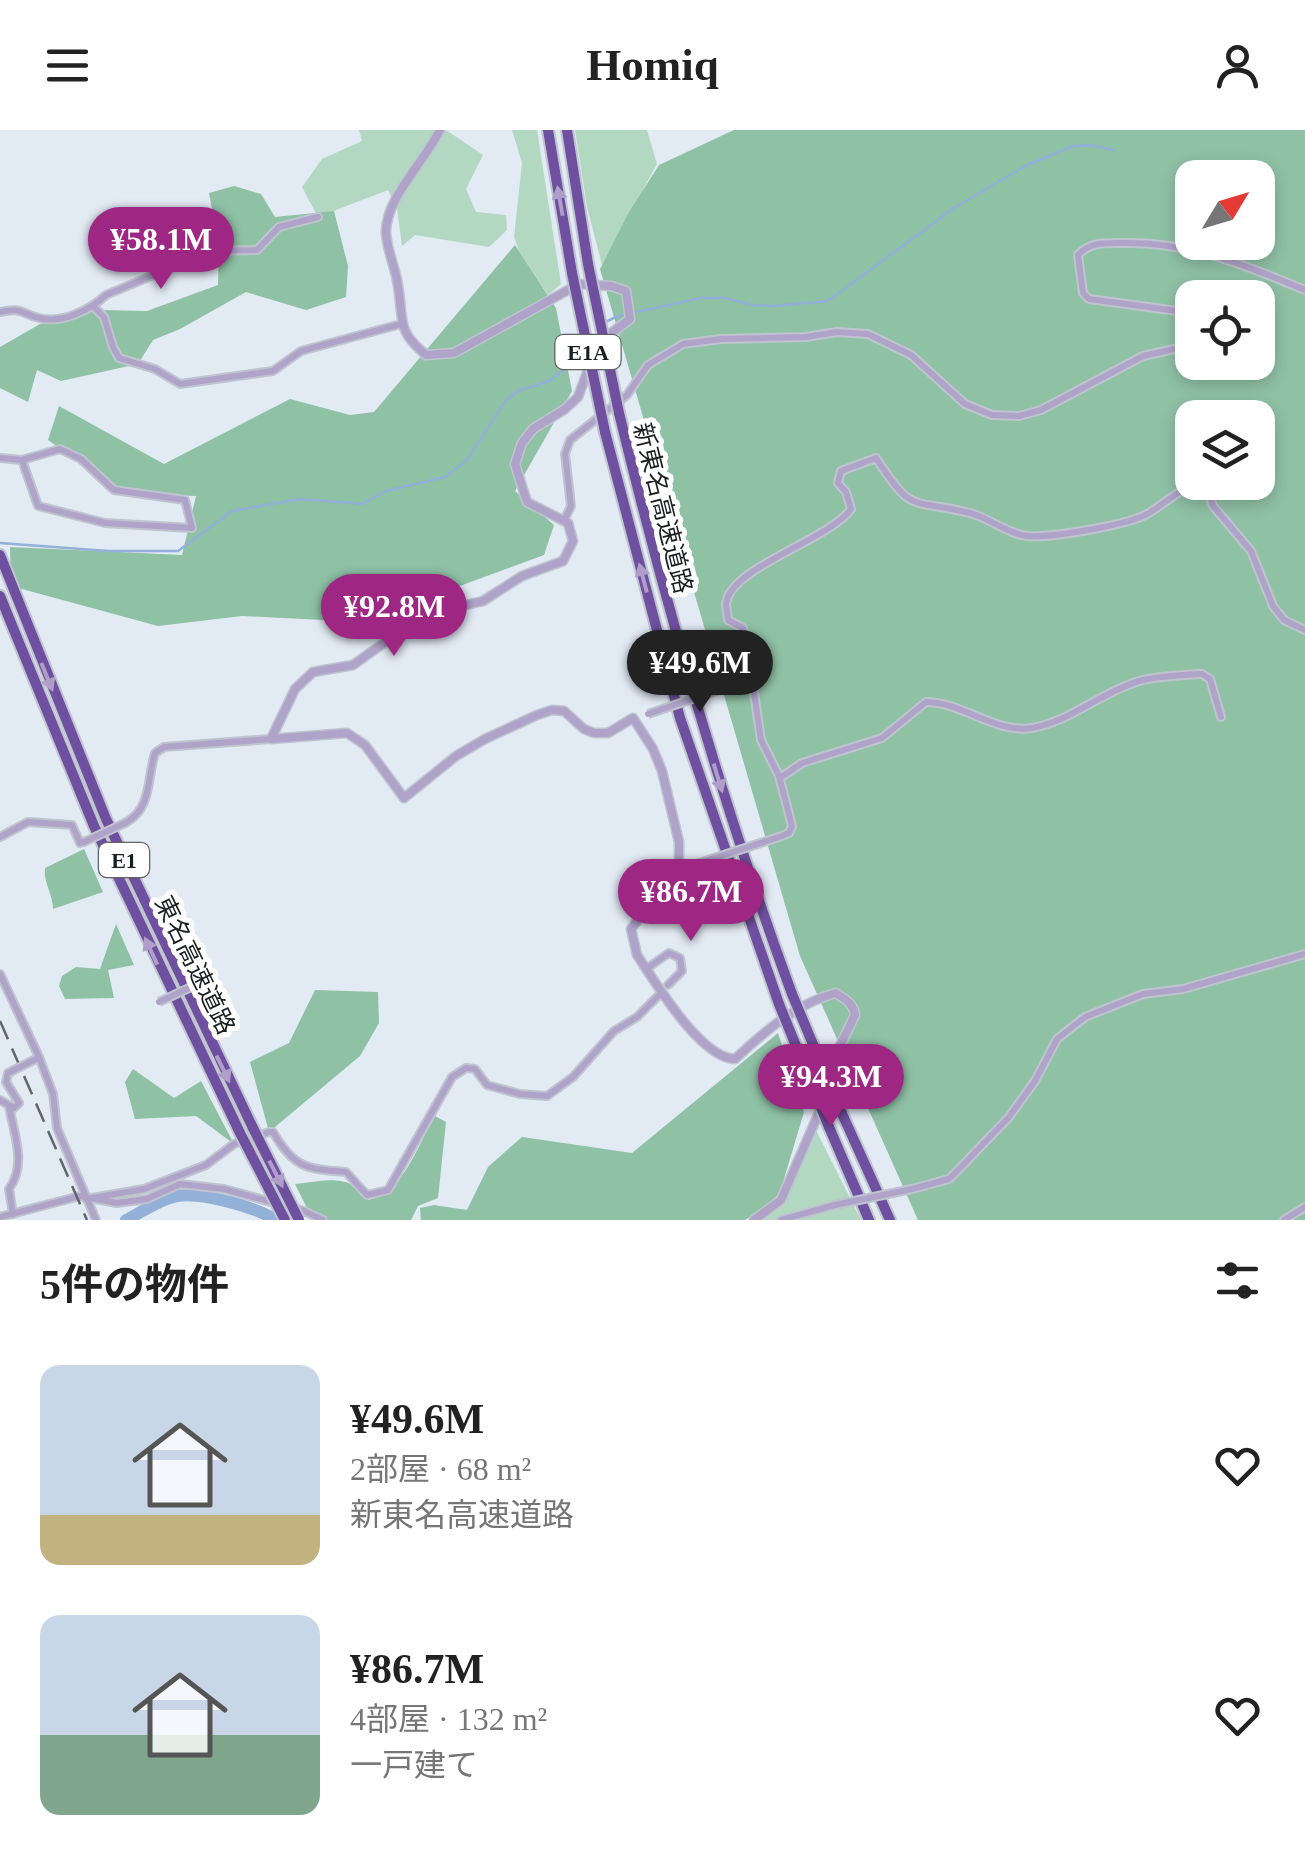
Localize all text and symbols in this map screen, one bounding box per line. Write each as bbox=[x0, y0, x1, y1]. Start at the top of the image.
icon: menu bbox=[40, 38, 95, 93]
icon: person bbox=[1210, 38, 1265, 93]
text: Homiq bbox=[586, 40, 719, 90]
north arrow bbox=[1175, 160, 1275, 260]
map controls bbox=[1175, 160, 1275, 500]
one-way arrow bbox=[551, 185, 567, 217]
pin: ¥58.1M bbox=[80, 207, 242, 292]
text: ¥58.1M bbox=[110, 221, 212, 257]
button: locate bbox=[1175, 280, 1275, 380]
road number: E1A bbox=[556, 335, 620, 369]
button: layers bbox=[1175, 400, 1275, 500]
street label: 新東名高速道路 bbox=[629, 420, 697, 596]
one-way arrow bbox=[634, 562, 650, 593]
pin: ¥92.8M bbox=[313, 574, 475, 659]
text: ¥92.8M bbox=[343, 588, 445, 624]
pin: ¥49.6M bbox=[619, 630, 781, 715]
text: ¥49.6M bbox=[649, 644, 751, 680]
one-way arrow bbox=[39, 662, 55, 692]
one-way arrow bbox=[711, 763, 726, 793]
road number: E1 bbox=[99, 843, 149, 877]
pin: ¥86.7M bbox=[610, 859, 772, 944]
text: ¥86.7M bbox=[640, 873, 742, 909]
street label: 東名高速道路 bbox=[150, 892, 240, 1038]
one-way arrow bbox=[143, 936, 160, 965]
pin: ¥94.3M bbox=[750, 1044, 912, 1129]
one-way arrow bbox=[214, 1054, 231, 1083]
text: ¥94.3M bbox=[780, 1058, 882, 1094]
one-way arrow bbox=[267, 1160, 284, 1189]
icon: filters bbox=[1210, 1253, 1265, 1308]
text: 5件の物件 bbox=[40, 1262, 229, 1308]
text: ¥49.6M bbox=[350, 1396, 484, 1442]
icon: home bbox=[120, 1405, 240, 1525]
icon: heart bbox=[1210, 1438, 1265, 1493]
text: 2部屋 · 68 m² bbox=[350, 1451, 531, 1487]
text: 新東名高速道路 bbox=[350, 1497, 574, 1533]
text: ¥86.7M bbox=[350, 1646, 484, 1692]
icon: home bbox=[120, 1655, 240, 1775]
icon: heart bbox=[1210, 1688, 1265, 1743]
text: 4部屋 · 132 m² bbox=[350, 1701, 547, 1737]
text: 一戸建て bbox=[350, 1747, 478, 1783]

